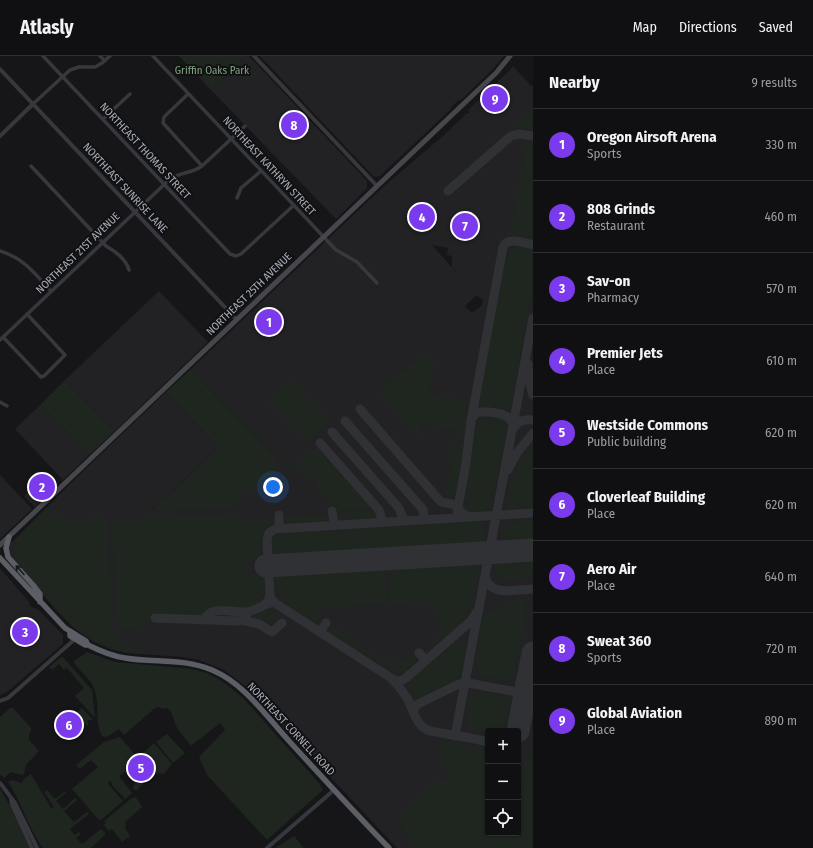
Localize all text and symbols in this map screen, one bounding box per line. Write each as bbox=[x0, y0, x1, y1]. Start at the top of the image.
text: Atlasly bbox=[20, 16, 74, 39]
text: Map bbox=[633, 19, 657, 36]
text: Directions bbox=[679, 19, 737, 36]
text: Saved bbox=[759, 19, 793, 36]
park label: Griffin Oaks Park bbox=[175, 64, 250, 77]
text: Nearby bbox=[549, 72, 600, 93]
text: 9 results bbox=[751, 75, 797, 90]
pin: 9 bbox=[482, 84, 508, 114]
street label: NORTHEAST THOMAS STREET bbox=[97, 100, 194, 203]
pin: 8 bbox=[281, 110, 307, 140]
street label: NORTHEAST KATHRYN STREET bbox=[220, 114, 319, 219]
text: Oregon Airsoft Arena bbox=[587, 128, 717, 146]
text: 1 bbox=[559, 137, 565, 152]
text: 330 m bbox=[765, 137, 797, 152]
street label: NORTHEAST SUNRISE LANE bbox=[80, 140, 170, 236]
text: Sports bbox=[587, 146, 622, 161]
text: 808 Grinds bbox=[587, 200, 655, 218]
pin: 4 bbox=[409, 202, 435, 232]
text: 2 bbox=[559, 209, 565, 224]
text: 460 m bbox=[764, 209, 797, 224]
street label: NORTHEAST 21ST AVENUE bbox=[33, 210, 123, 296]
pin: 7 bbox=[452, 211, 478, 241]
text: Restaurant bbox=[587, 218, 645, 233]
street label: NORTHEAST 25TH AVENUE bbox=[204, 250, 294, 338]
text: Sav-on bbox=[587, 272, 630, 290]
text: 3 bbox=[559, 281, 565, 296]
text: 570 m bbox=[766, 281, 797, 296]
text: Pharmacy bbox=[587, 290, 639, 305]
pin: 1 bbox=[256, 307, 282, 337]
text: Premier Jets bbox=[587, 344, 663, 362]
text: 4 bbox=[559, 353, 565, 368]
text: 610 m bbox=[766, 353, 797, 368]
text: Place bbox=[587, 362, 615, 377]
text: Westside Commons bbox=[587, 416, 708, 434]
text: 5 bbox=[559, 425, 565, 440]
text: 620 m bbox=[765, 425, 797, 440]
text: Public building bbox=[587, 434, 666, 449]
pin: 2 bbox=[29, 472, 55, 502]
your location bbox=[263, 477, 283, 497]
text: Cloverleaf Building bbox=[587, 488, 705, 506]
text: 6 bbox=[559, 497, 565, 512]
text: 620 m bbox=[765, 497, 797, 512]
text: Place bbox=[587, 506, 615, 521]
text: Aero Air bbox=[587, 560, 636, 578]
one-way arrow bbox=[16, 565, 25, 575]
text: 7 bbox=[559, 569, 565, 584]
text: 640 m bbox=[764, 569, 797, 584]
text: Place bbox=[587, 578, 615, 593]
pin: 3 bbox=[12, 617, 38, 647]
text: Sweat 360 bbox=[587, 632, 652, 650]
text: 8 bbox=[559, 641, 565, 656]
text: 720 m bbox=[766, 641, 797, 656]
text: Sports bbox=[587, 650, 622, 665]
street label: NORTHEAST CORNELL ROAD bbox=[245, 680, 337, 778]
text: Global Aviation bbox=[587, 704, 682, 722]
pin: 6 bbox=[56, 710, 82, 740]
text: 9 bbox=[559, 713, 565, 728]
text: 890 m bbox=[765, 713, 797, 728]
text: Place bbox=[587, 722, 615, 737]
map controls bbox=[485, 728, 521, 836]
button: + bbox=[485, 728, 521, 764]
pin: 5 bbox=[128, 753, 154, 783]
button: − bbox=[485, 764, 521, 800]
button: locate bbox=[485, 800, 521, 836]

